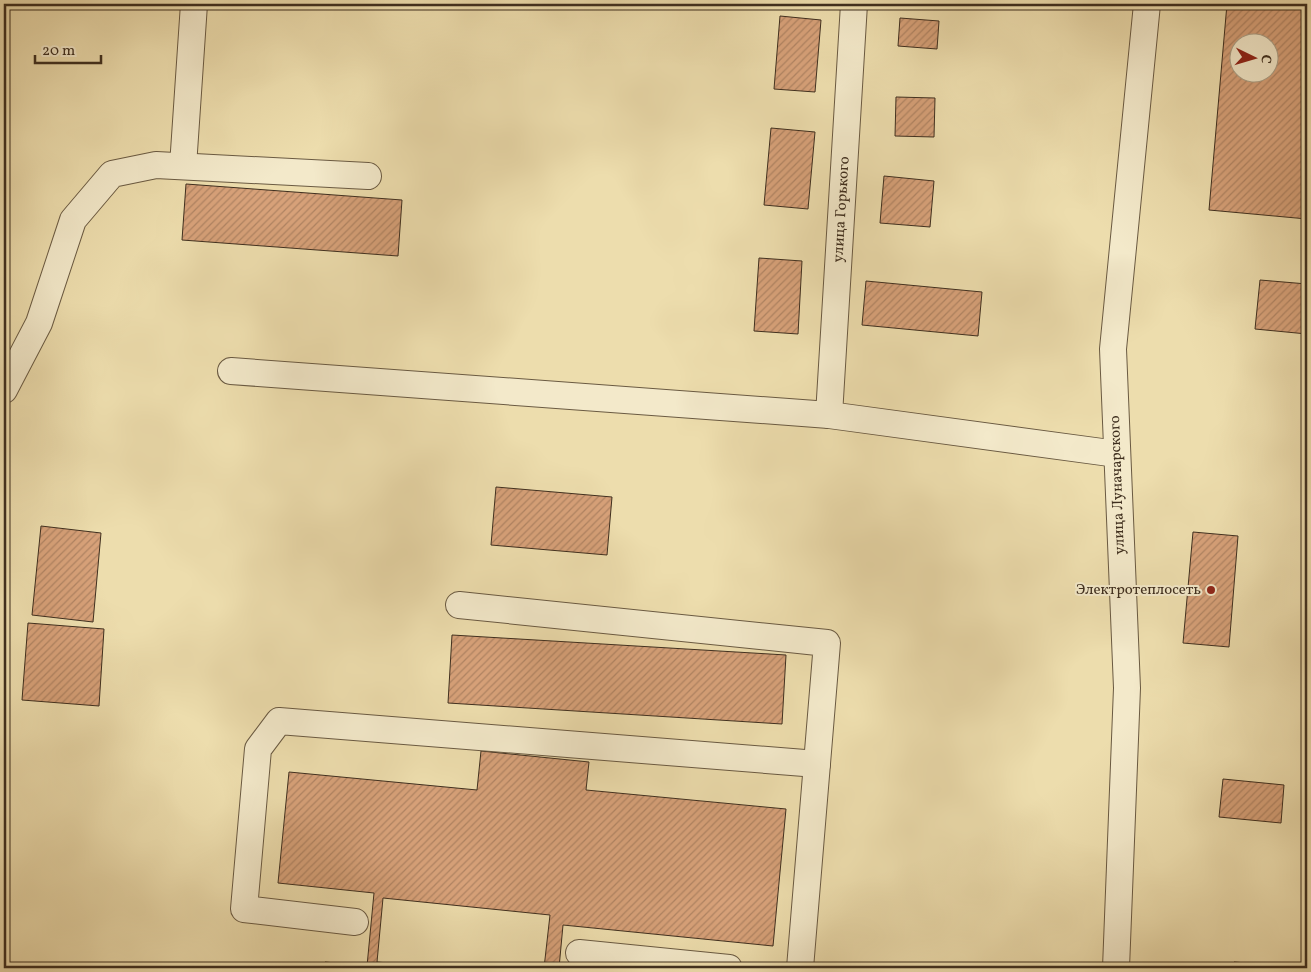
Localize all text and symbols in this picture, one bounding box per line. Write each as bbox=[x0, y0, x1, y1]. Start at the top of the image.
scale bar bbox=[35, 32, 101, 64]
north arrow bbox=[1228, 32, 1278, 82]
text: 20 m bbox=[42, 41, 75, 62]
text: С bbox=[1256, 54, 1275, 64]
street label: улица Горького bbox=[828, 156, 855, 263]
street label: улица Луначарского bbox=[1105, 415, 1131, 555]
place label: Электротеплосеть bbox=[1076, 580, 1201, 601]
marker: Электротеплосеть bbox=[1205, 584, 1217, 596]

